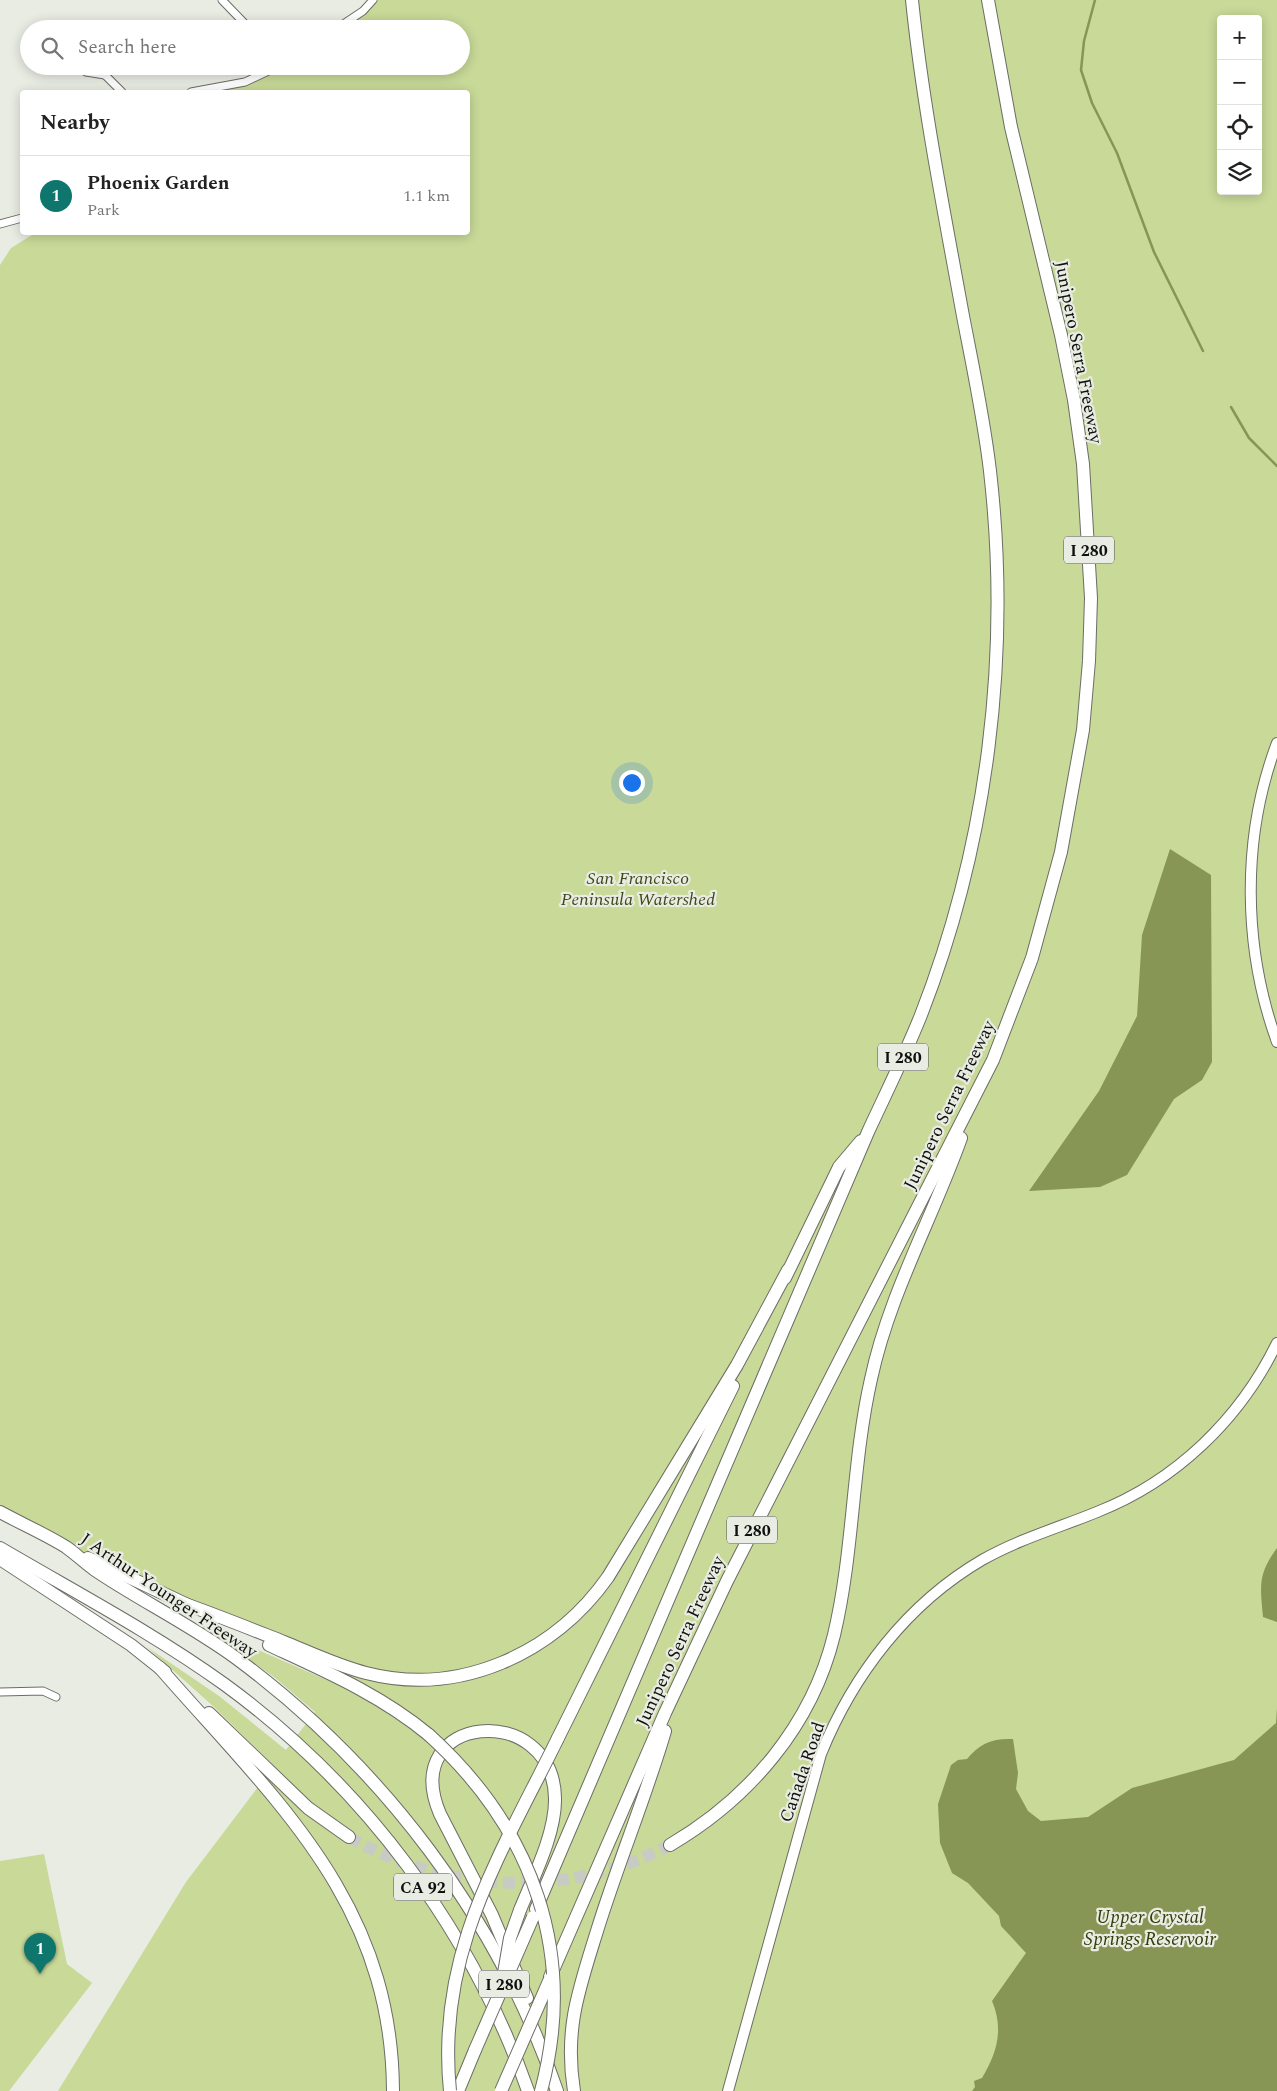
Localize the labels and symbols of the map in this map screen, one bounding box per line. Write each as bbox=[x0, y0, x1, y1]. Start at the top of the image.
street label: Junipero Serra Freeway bbox=[1048, 258, 1110, 447]
road number: I 280 bbox=[1064, 536, 1114, 564]
your location bbox=[619, 770, 645, 796]
park label: San Francisco Peninsula Watershed bbox=[561, 865, 715, 913]
street label: Junipero Serra Freeway bbox=[897, 1015, 1003, 1195]
road number: I 280 bbox=[878, 1044, 928, 1070]
road number: I 280 bbox=[727, 1516, 777, 1544]
street label: J Arthur Younger Freeway bbox=[75, 1526, 264, 1666]
street label: Junipero Serra Freeway bbox=[629, 1550, 733, 1731]
street label: Cañada Road bbox=[773, 1718, 832, 1826]
road number: CA 92 bbox=[394, 1874, 452, 1900]
water label: Upper Crystal Springs Reservoir bbox=[1084, 1903, 1216, 1954]
pin: 1 bbox=[24, 1933, 56, 1974]
road number: I 280 bbox=[479, 1970, 529, 1998]

